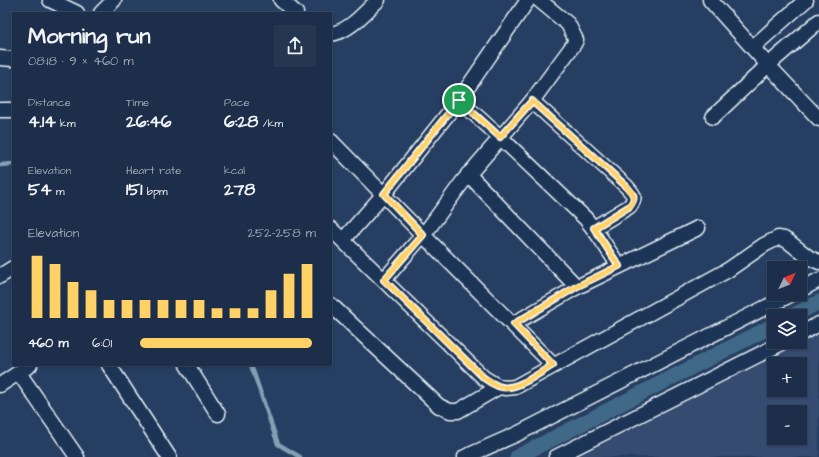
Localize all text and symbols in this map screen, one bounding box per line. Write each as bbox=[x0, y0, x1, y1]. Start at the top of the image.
text: Morning run bbox=[28, 21, 151, 52]
button: share bbox=[274, 25, 316, 67]
text: 08:18 · 9 × 460 m bbox=[28, 52, 134, 70]
pin bbox=[442, 83, 476, 117]
icon: arrive bbox=[448, 89, 470, 111]
text: Distance bbox=[28, 95, 71, 110]
text: Time bbox=[126, 95, 149, 110]
text: Pace bbox=[224, 95, 250, 110]
text: 4.14 bbox=[28, 110, 56, 134]
text: 26:46 bbox=[126, 110, 171, 134]
text: 6:28 bbox=[224, 110, 258, 134]
text: km bbox=[56, 116, 75, 131]
text: /km bbox=[258, 116, 283, 131]
text: Elevation bbox=[28, 163, 71, 178]
text: Heart rate bbox=[126, 163, 181, 178]
text: kcal bbox=[224, 163, 245, 178]
text: 54 bbox=[28, 178, 52, 202]
text: 151 bbox=[126, 178, 142, 202]
text: 278 bbox=[224, 178, 255, 202]
text: m bbox=[52, 184, 65, 199]
text: bpm bbox=[142, 184, 168, 199]
text: Elevation bbox=[28, 224, 79, 242]
text: 252–258 m bbox=[247, 224, 316, 242]
north arrow bbox=[767, 261, 807, 301]
map controls bbox=[767, 261, 807, 445]
button: layers bbox=[767, 309, 807, 349]
text: 460 m bbox=[28, 334, 69, 352]
text: 6:01 bbox=[92, 334, 112, 352]
button: + bbox=[767, 357, 807, 397]
button: − bbox=[767, 405, 807, 445]

